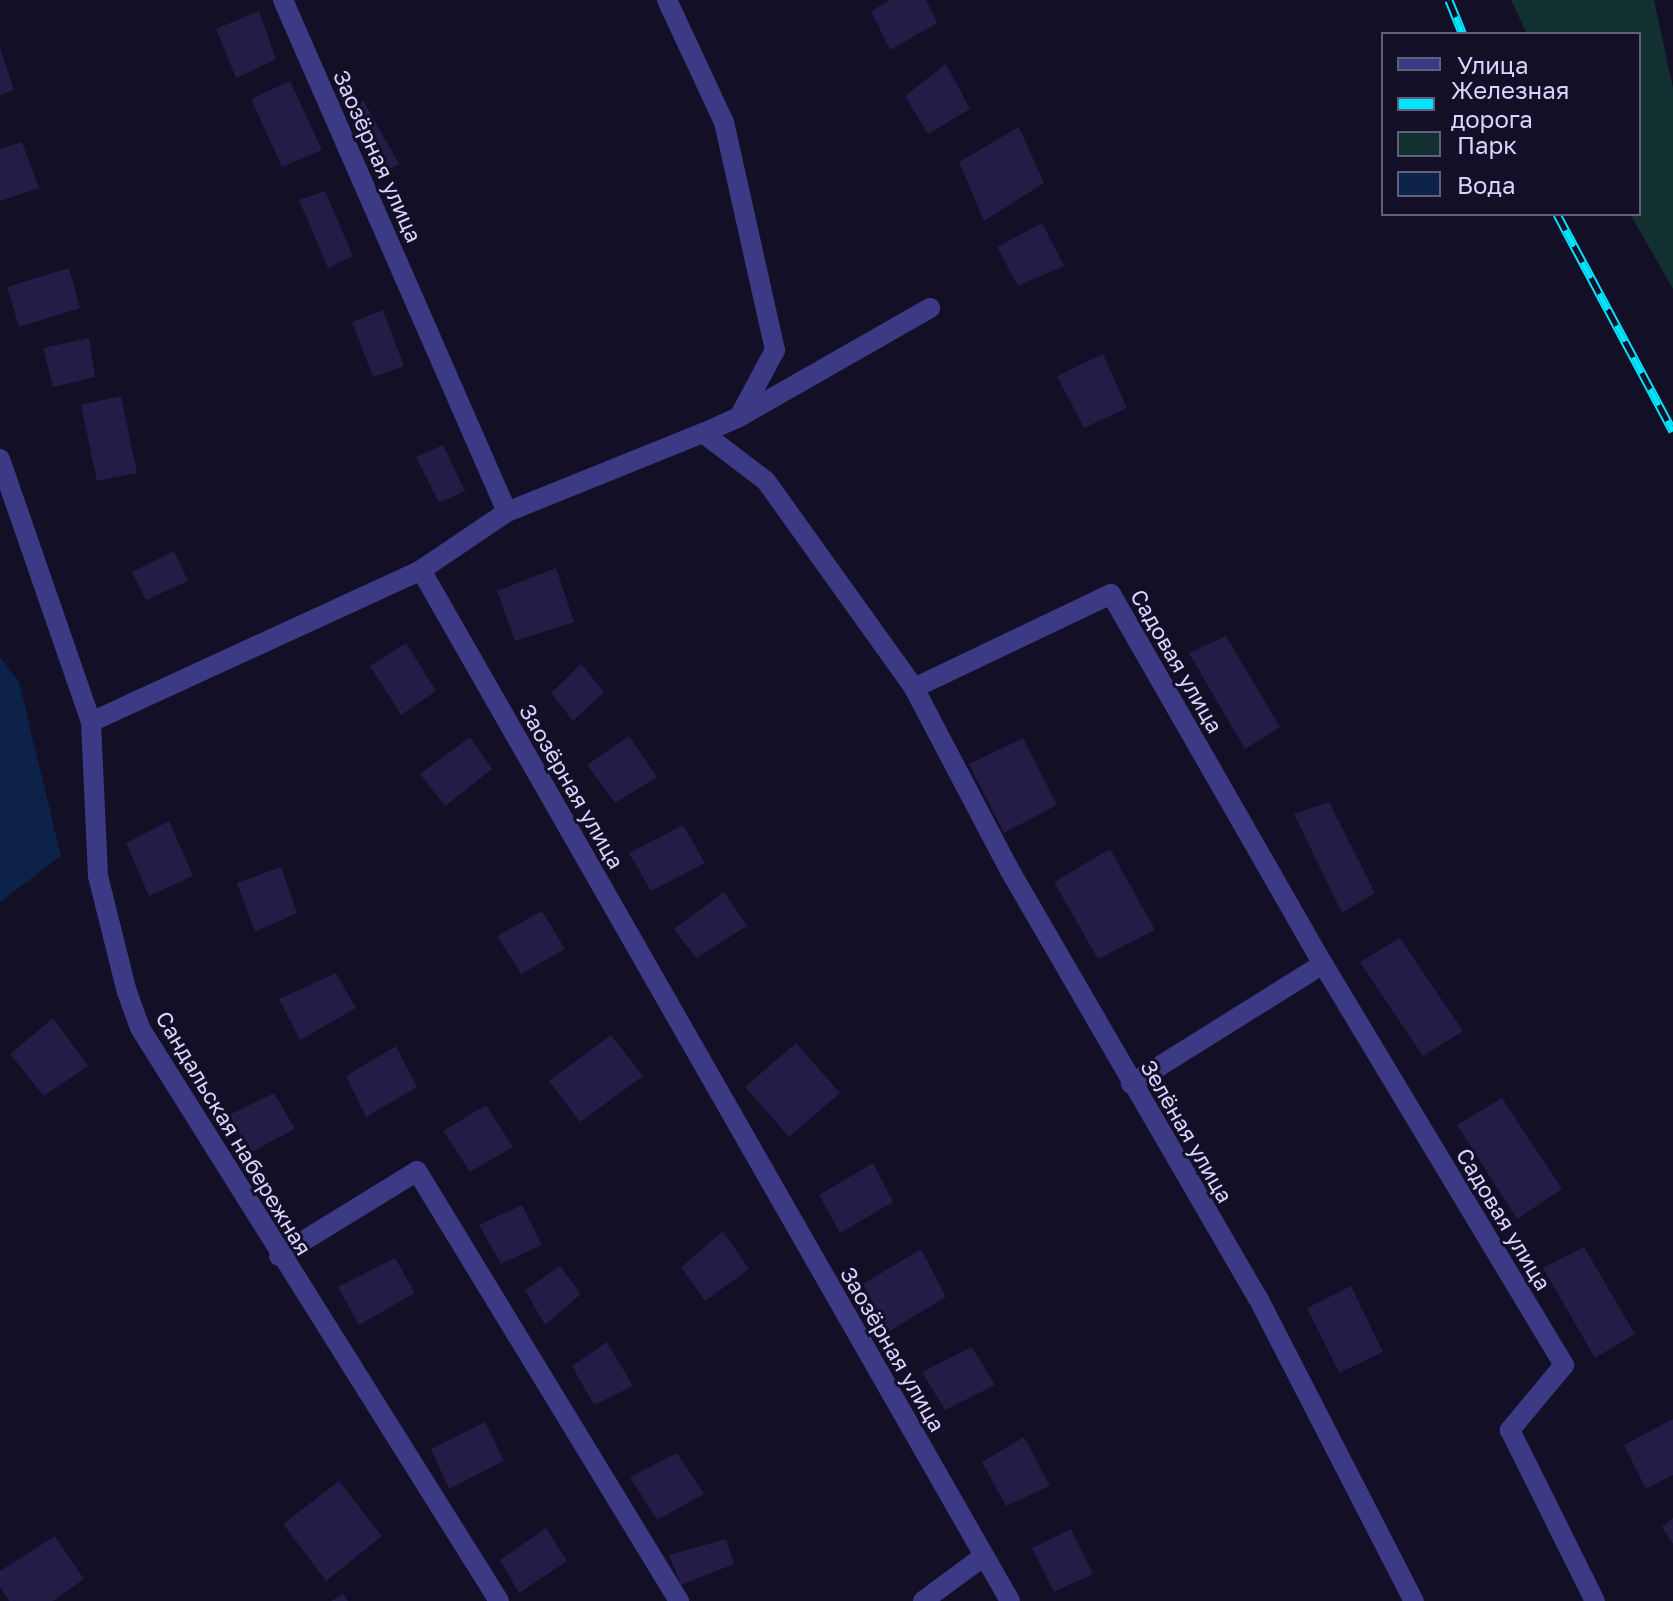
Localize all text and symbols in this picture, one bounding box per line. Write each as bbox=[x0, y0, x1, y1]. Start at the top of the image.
legend bbox=[1381, 32, 1641, 216]
text: Улица bbox=[1457, 50, 1529, 79]
street label: Заозёрная улица bbox=[328, 66, 428, 246]
text: Железная дорога bbox=[1451, 75, 1569, 133]
text: Парк bbox=[1457, 130, 1517, 159]
text: Вода bbox=[1457, 170, 1516, 199]
street label: Садовая улица bbox=[1125, 585, 1229, 737]
street label: Заозёрная улица bbox=[514, 699, 630, 873]
street label: Сандальская набережная bbox=[151, 1006, 317, 1260]
street label: Зелёная улица bbox=[1135, 1055, 1239, 1207]
street label: Садовая улица bbox=[1451, 1143, 1557, 1295]
street label: Заозёрная улица bbox=[835, 1262, 951, 1436]

